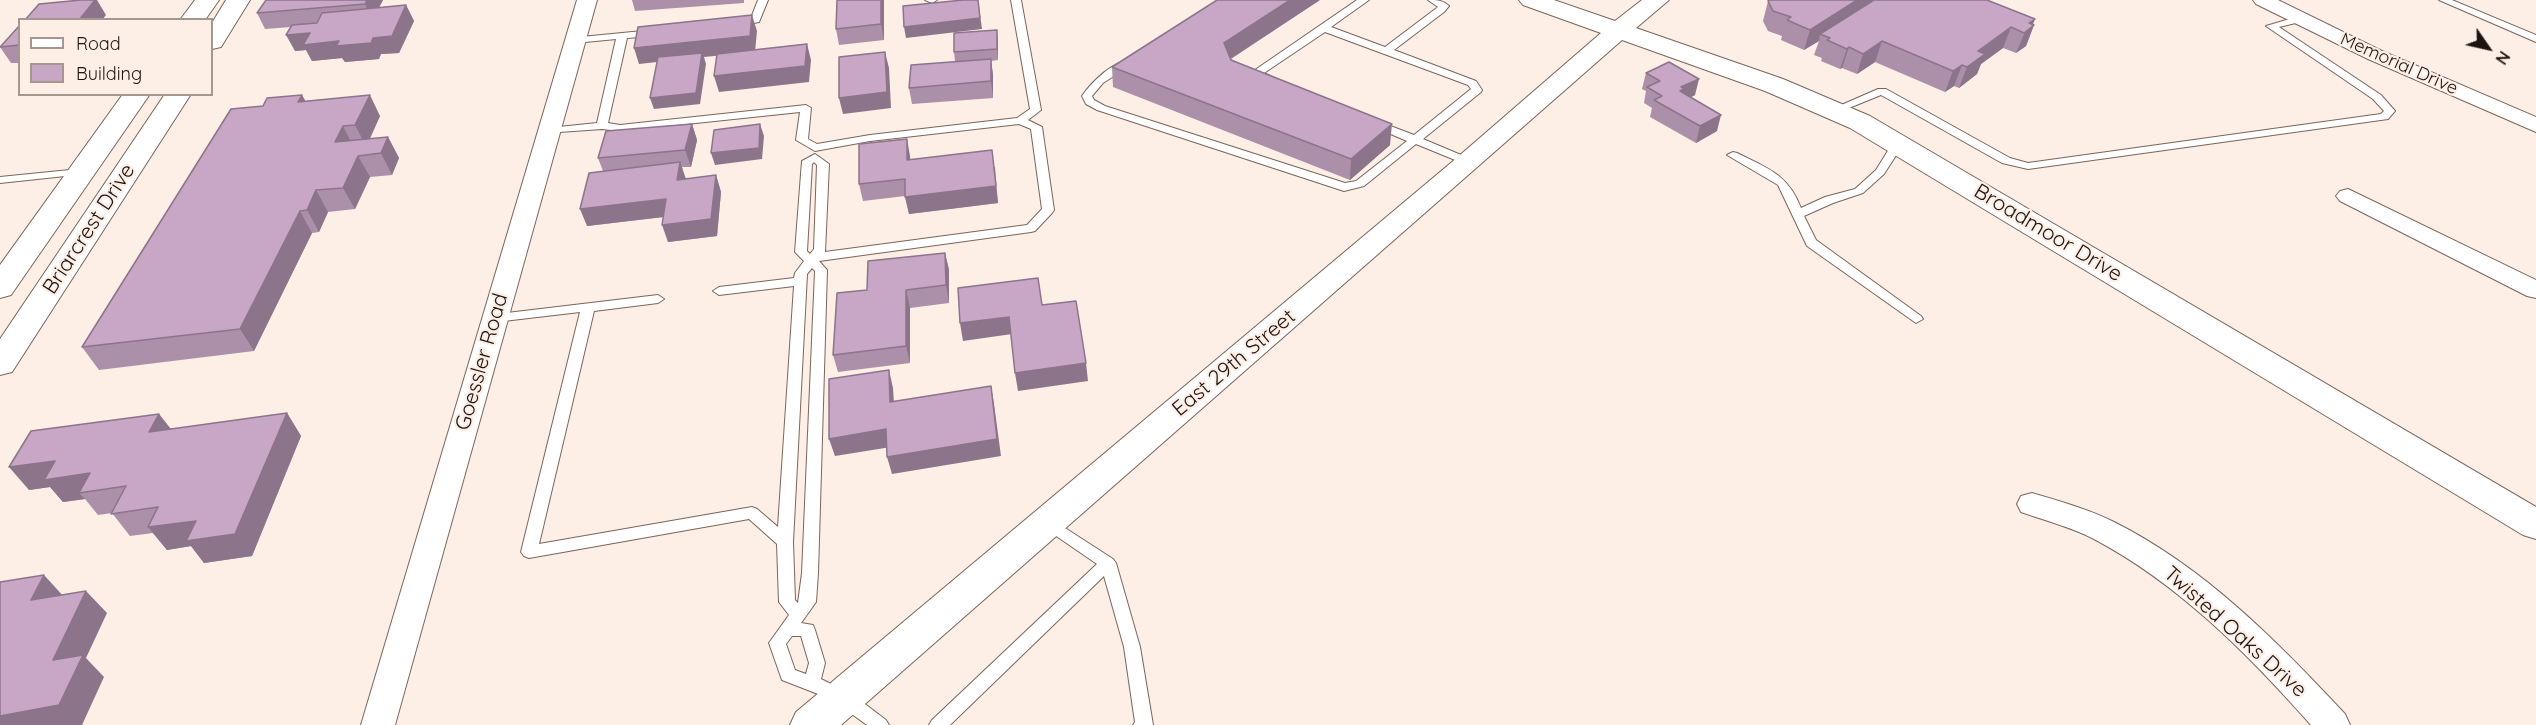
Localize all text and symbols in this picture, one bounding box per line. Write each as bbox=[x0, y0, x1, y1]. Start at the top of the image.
legend bbox=[18, 18, 213, 96]
north arrow bbox=[2458, 18, 2518, 78]
street label: Memorial Drive bbox=[2337, 28, 2461, 100]
text: Road bbox=[76, 32, 121, 55]
text: N bbox=[2491, 48, 2515, 69]
text: Building bbox=[76, 62, 142, 85]
street label: Briarcrest Drive bbox=[38, 159, 140, 299]
street label: Broadmoor Drive bbox=[1969, 179, 2127, 287]
street label: Goessler Road bbox=[450, 291, 514, 433]
street label: East 29th Street bbox=[1167, 304, 1301, 422]
street label: Twisted Oaks Drive bbox=[2158, 561, 2312, 703]

